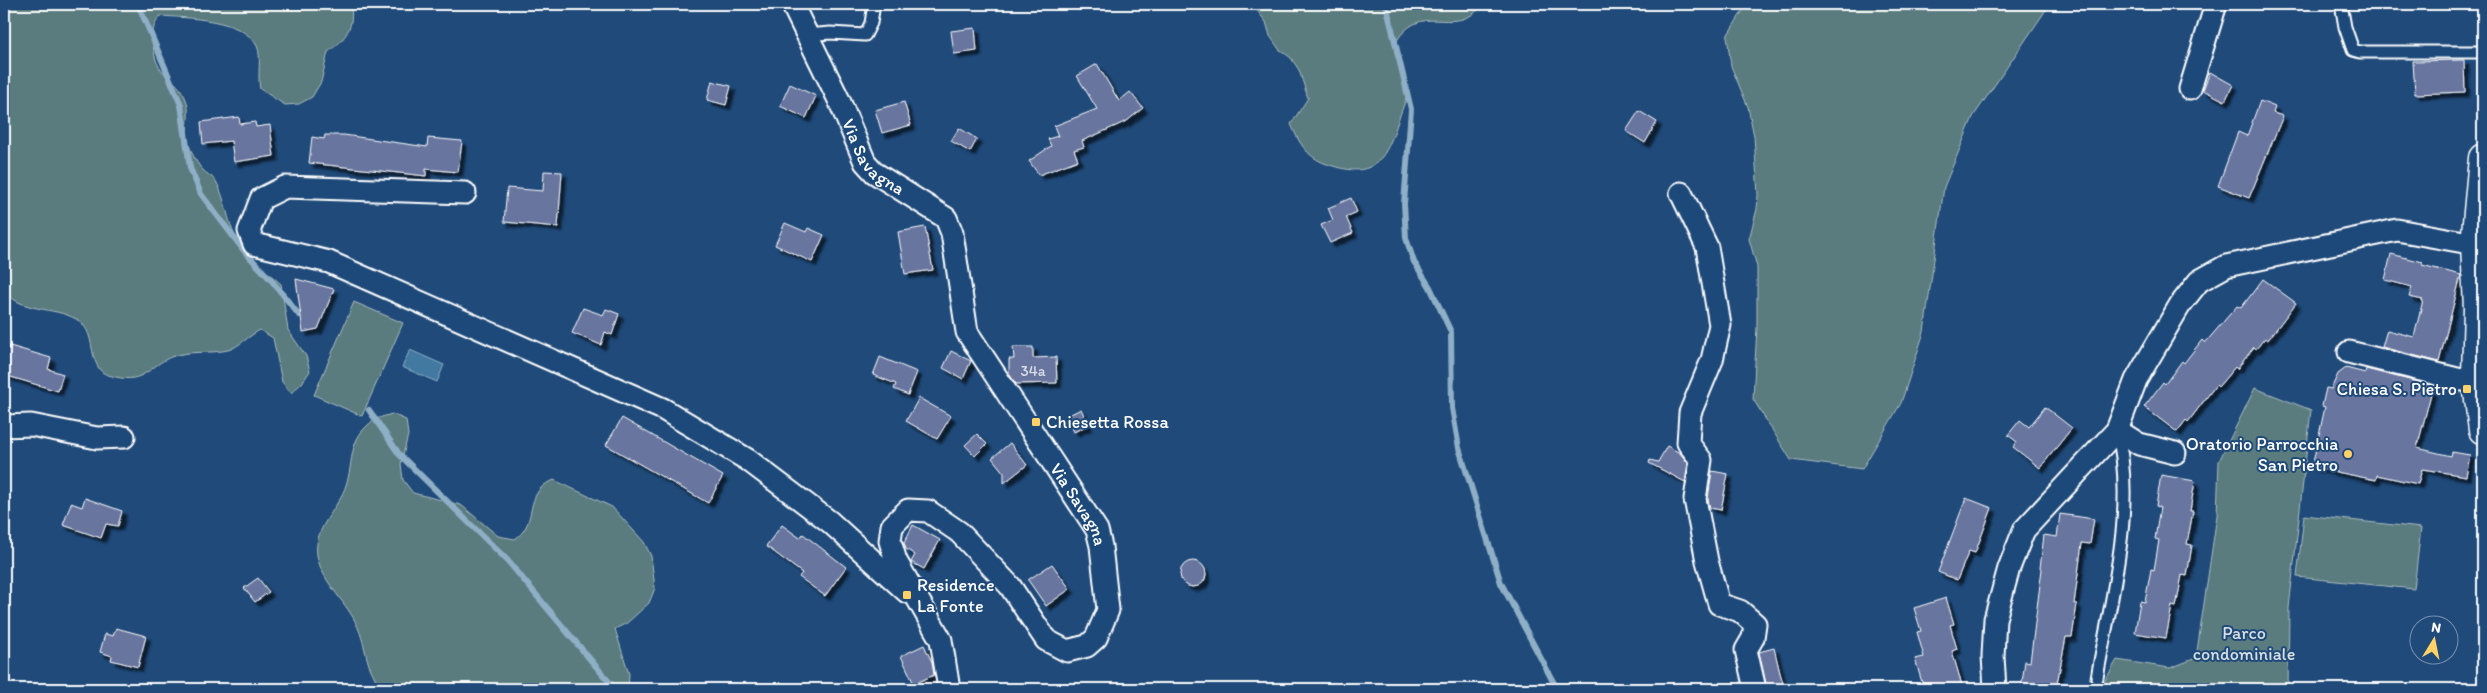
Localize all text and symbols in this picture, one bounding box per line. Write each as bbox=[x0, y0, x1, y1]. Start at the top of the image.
street label: Via Savagna bbox=[837, 115, 909, 200]
house number: 34a bbox=[1020, 362, 1046, 380]
place label: Chiesa S. Pietro bbox=[2336, 378, 2457, 400]
marker: Chiesa S. Pietro bbox=[2461, 383, 2473, 395]
place label: Chiesetta Rossa bbox=[1046, 411, 1169, 433]
marker: Chiesetta Rossa bbox=[1030, 416, 1042, 428]
place label: Oratorio Parrocchia San Pietro bbox=[2186, 433, 2338, 476]
marker: Oratorio Parrocchia San Pietro bbox=[2342, 448, 2354, 460]
street label: Via Savagna bbox=[1045, 459, 1111, 548]
place label: Residence La Fonte bbox=[917, 574, 995, 617]
marker: Residence La Fonte bbox=[901, 589, 913, 601]
north arrow bbox=[2410, 616, 2460, 666]
text: N bbox=[2430, 618, 2442, 637]
park label: Parco condominiale bbox=[2193, 622, 2295, 665]

